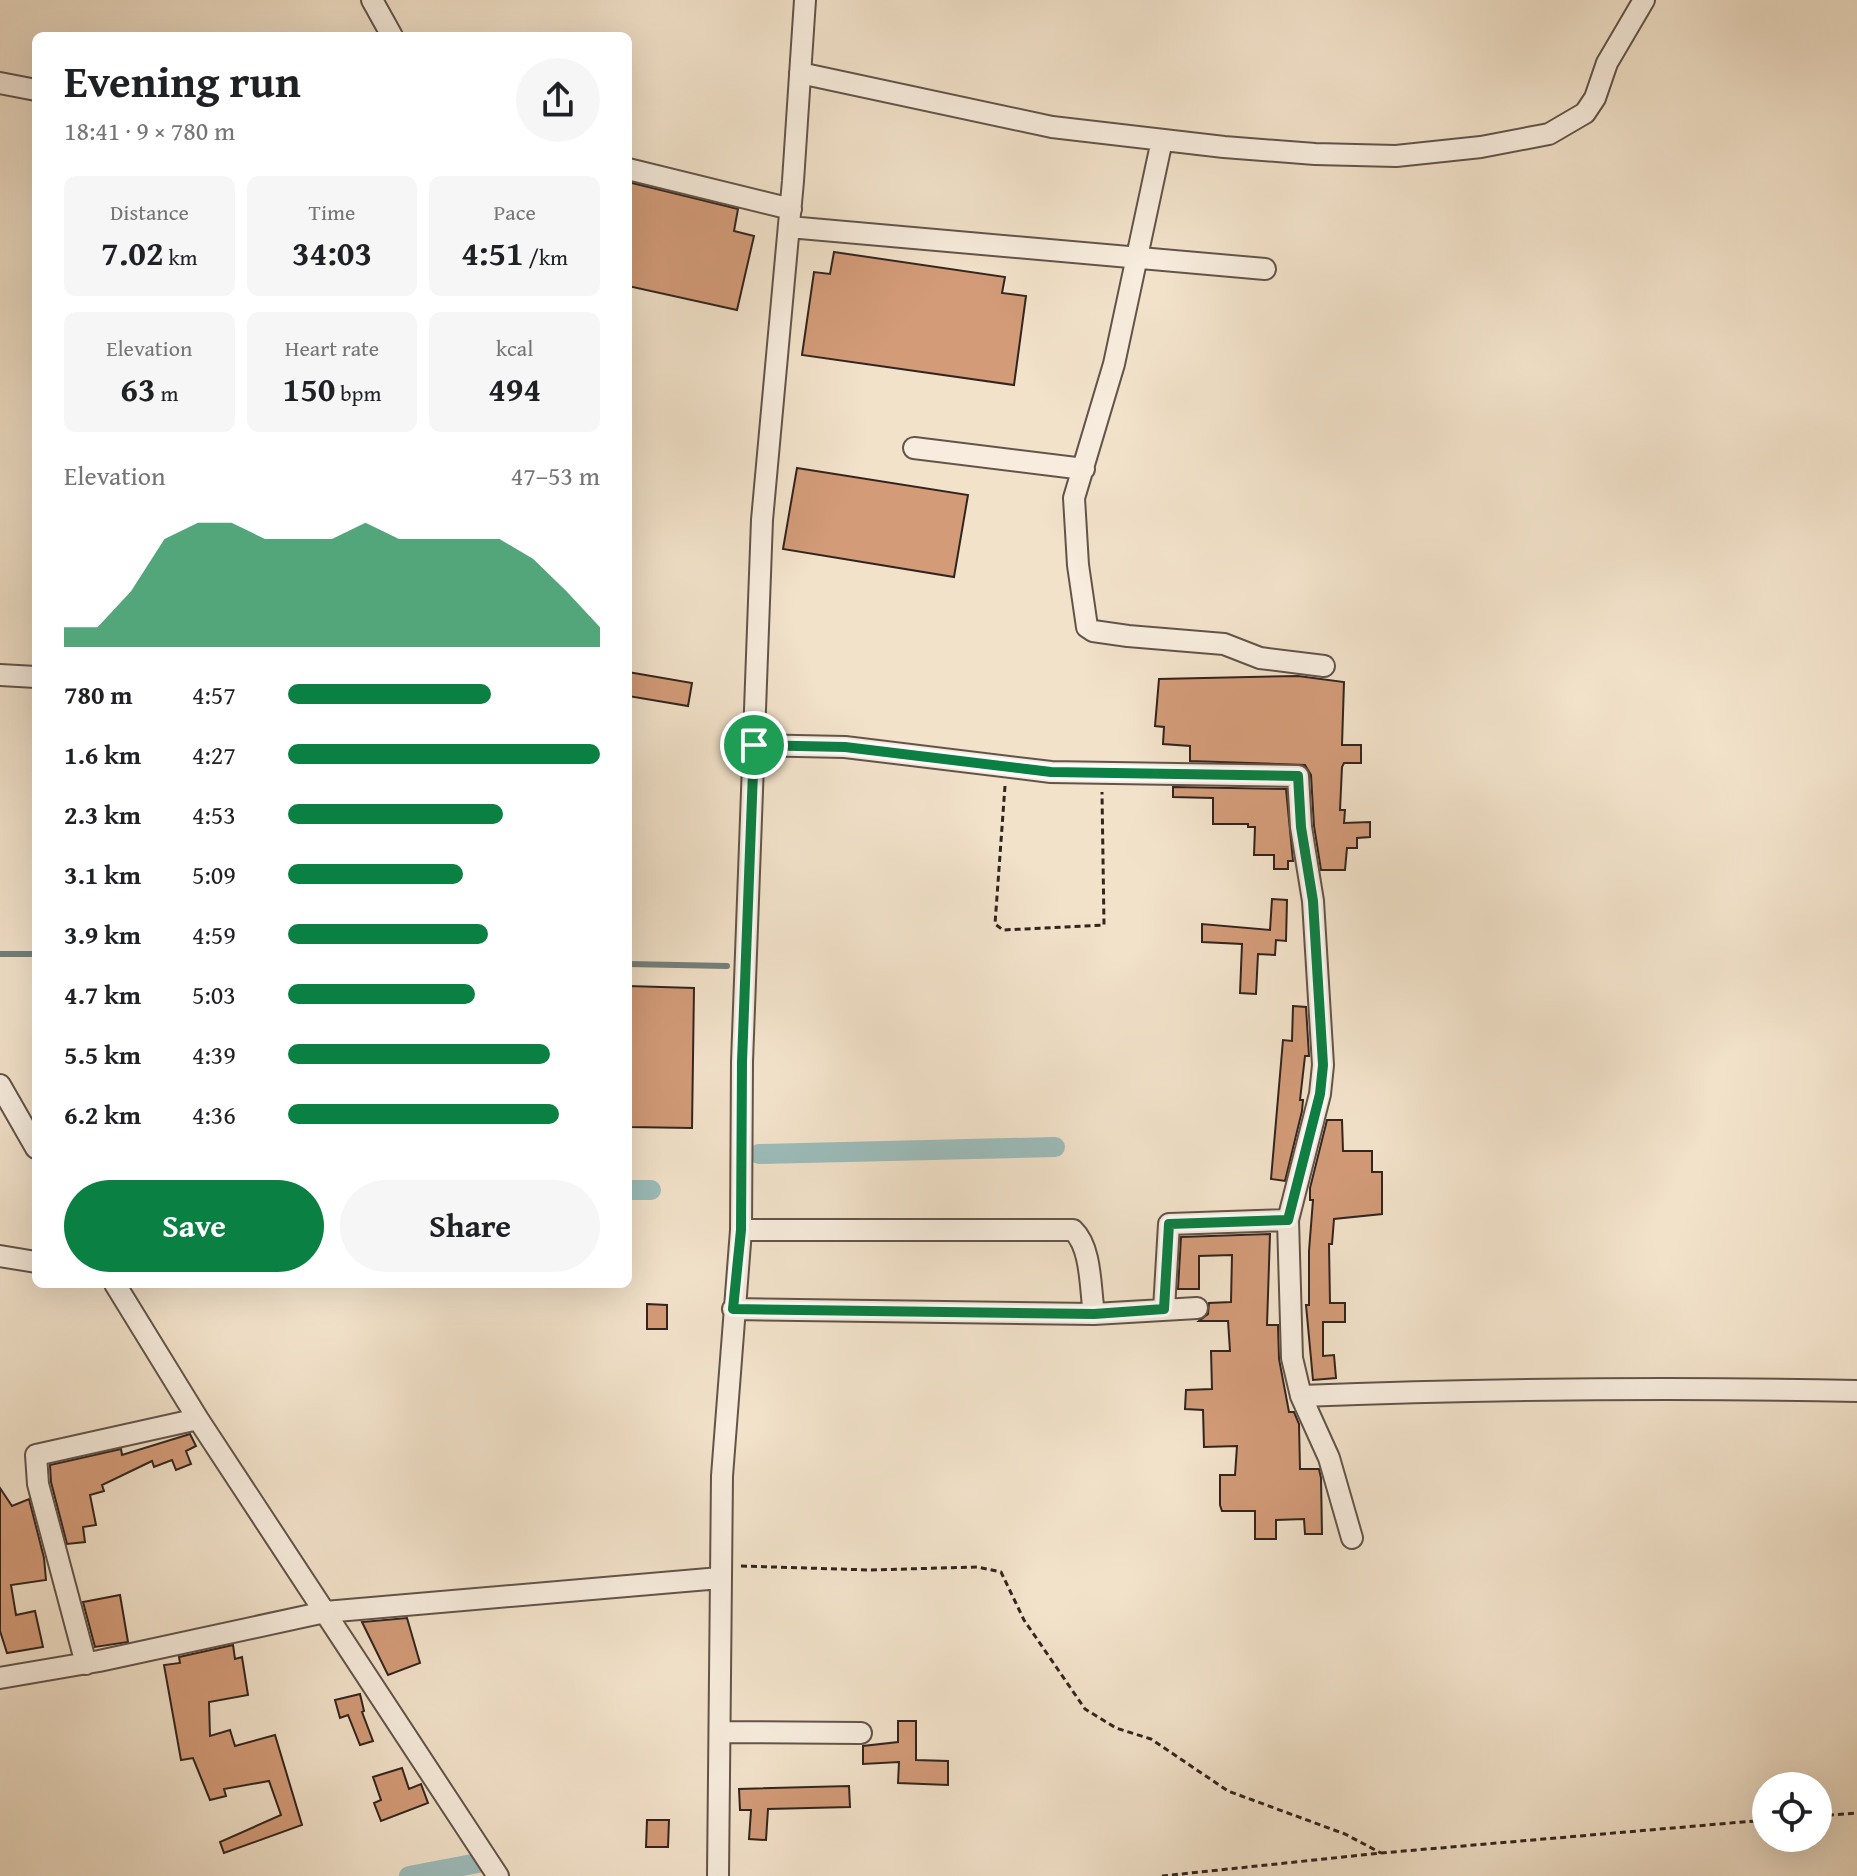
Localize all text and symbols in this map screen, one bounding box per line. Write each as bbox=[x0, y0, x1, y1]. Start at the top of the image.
text: Evening run bbox=[64, 49, 301, 113]
button: share bbox=[516, 58, 600, 142]
text: 18:41 · 9 × 780 m bbox=[64, 111, 235, 150]
text: Distance bbox=[110, 196, 189, 228]
text: Time bbox=[309, 196, 355, 228]
text: Pace bbox=[494, 196, 536, 228]
text: 7.02 bbox=[101, 228, 164, 277]
text: 34:03 bbox=[292, 228, 372, 277]
text: 4:51 bbox=[461, 228, 524, 277]
text: km bbox=[164, 241, 198, 273]
text: /km bbox=[524, 241, 568, 273]
text: Elevation bbox=[106, 332, 192, 364]
text: Heart rate bbox=[285, 332, 379, 364]
text: kcal bbox=[496, 332, 533, 364]
text: 63 bbox=[120, 364, 156, 413]
text: 150 bbox=[283, 364, 335, 413]
text: 494 bbox=[488, 364, 541, 413]
text: m bbox=[156, 377, 178, 409]
text: bpm bbox=[335, 377, 381, 409]
text: Elevation bbox=[64, 456, 166, 495]
text: 47–53 m bbox=[511, 456, 600, 495]
text: 780 m bbox=[64, 675, 132, 714]
text: 4:57 bbox=[192, 675, 236, 714]
pin bbox=[720, 711, 788, 779]
icon: arrive bbox=[732, 723, 776, 767]
text: 1.6 km bbox=[64, 735, 141, 774]
text: 4:27 bbox=[192, 735, 236, 774]
text: 2.3 km bbox=[64, 795, 141, 834]
text: 4:53 bbox=[192, 795, 236, 834]
text: 3.1 km bbox=[64, 855, 141, 894]
text: 5:09 bbox=[192, 855, 236, 894]
text: 3.9 km bbox=[64, 915, 141, 954]
text: 4:59 bbox=[192, 915, 236, 954]
text: 4.7 km bbox=[64, 975, 141, 1014]
text: 5:03 bbox=[192, 975, 236, 1014]
text: 5.5 km bbox=[64, 1035, 141, 1074]
text: 4:39 bbox=[192, 1035, 236, 1074]
text: 6.2 km bbox=[64, 1095, 141, 1134]
text: 4:36 bbox=[192, 1095, 236, 1134]
button: Save bbox=[64, 1180, 324, 1272]
button: Share bbox=[340, 1180, 600, 1272]
map controls bbox=[1752, 1772, 1832, 1852]
button: locate bbox=[1752, 1772, 1832, 1852]

